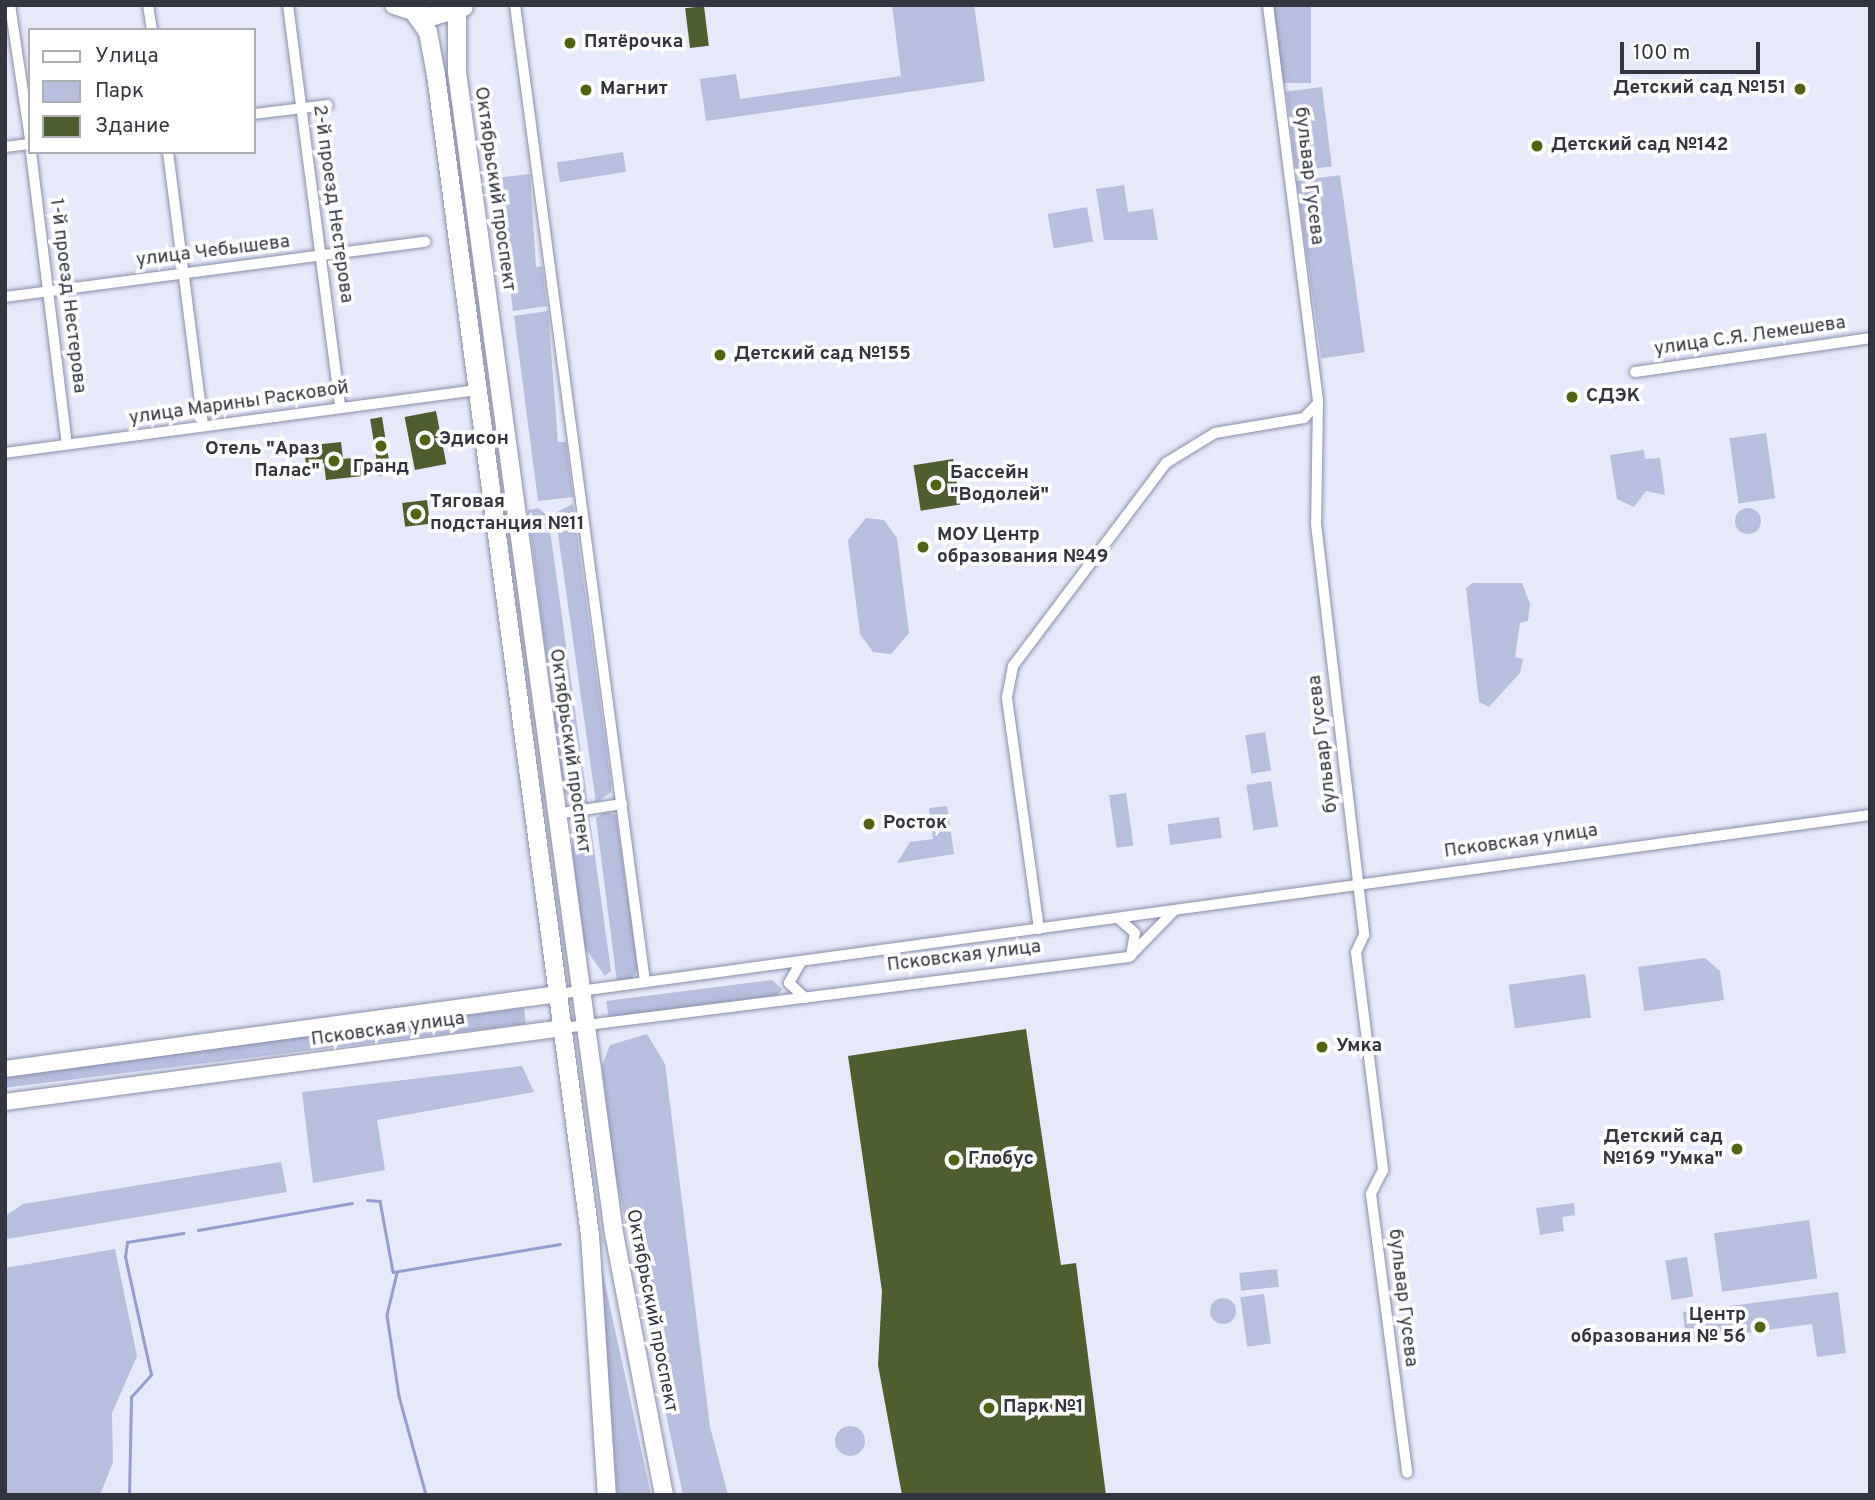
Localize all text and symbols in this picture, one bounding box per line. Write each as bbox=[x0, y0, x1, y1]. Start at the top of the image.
legend bbox=[28, 28, 256, 154]
scale bar bbox=[1623, 28, 1763, 72]
place label: Пятёрочка bbox=[584, 32, 683, 54]
marker: Пятёрочка bbox=[562, 35, 578, 51]
text: 100 m bbox=[1633, 40, 1690, 67]
text: Улица bbox=[95, 43, 159, 70]
text: Парк bbox=[95, 78, 144, 105]
place label: Детский сад №151 bbox=[1613, 78, 1786, 100]
place label: Магнит bbox=[600, 79, 668, 101]
marker: Детский сад №151 bbox=[1792, 81, 1808, 97]
marker: Магнит bbox=[578, 82, 594, 98]
street label: Октябрьский проспект bbox=[468, 85, 520, 293]
street label: 2-й проезд Нестерова bbox=[307, 103, 357, 305]
street label: бульвар Гусева bbox=[1288, 106, 1328, 246]
text: Здание bbox=[95, 113, 170, 140]
place label: Детский сад №142 bbox=[1551, 135, 1728, 157]
marker: Детский сад №142 bbox=[1529, 138, 1545, 154]
street label: 1-й проезд Нестерова bbox=[44, 197, 90, 395]
street label: улица Чебышева bbox=[135, 231, 291, 273]
street label: улица С.Я. Лемешева bbox=[1653, 312, 1847, 362]
place label: Детский сад №155 bbox=[734, 344, 911, 366]
marker: Детский сад №155 bbox=[712, 347, 728, 363]
street label: улица Марины Расковой bbox=[128, 377, 350, 431]
place label: СДЭК bbox=[1586, 386, 1640, 408]
marker: СДЭК bbox=[1564, 389, 1580, 405]
place label: Эдисон bbox=[439, 429, 509, 451]
marker: Эдисон bbox=[417, 432, 433, 448]
marker: Гранд bbox=[373, 438, 389, 454]
place label: Отель "Араз Палас" bbox=[205, 439, 320, 483]
marker: Отель "Араз Палас" bbox=[326, 453, 342, 469]
place label: Гранд bbox=[353, 457, 409, 479]
place label: Бассейн "Водолей" bbox=[950, 463, 1049, 507]
marker: Бассейн "Водолей" bbox=[928, 477, 944, 493]
place label: Тяговая подстанция №11 bbox=[430, 492, 585, 536]
marker: Тяговая подстанция №11 bbox=[408, 506, 424, 522]
place label: МОУ Центр образования №49 bbox=[937, 525, 1108, 569]
marker: МОУ Центр образования №49 bbox=[915, 539, 931, 555]
street label: Октябрьский проспект bbox=[543, 647, 595, 855]
street label: бульвар Гусева bbox=[1304, 674, 1344, 814]
place label: Росток bbox=[883, 813, 947, 835]
marker: Росток bbox=[861, 816, 877, 832]
street label: Псковская улица bbox=[1443, 820, 1599, 864]
street label: Псковская улица bbox=[886, 936, 1042, 978]
street label: Псковская улица bbox=[310, 1008, 466, 1052]
place label: Умка bbox=[1336, 1036, 1382, 1058]
marker: Умка bbox=[1314, 1039, 1330, 1055]
place label: Детский сад №169 "Умка" bbox=[1602, 1127, 1723, 1171]
marker: Детский сад №169 "Умка" bbox=[1729, 1141, 1745, 1157]
place label: Глобус bbox=[968, 1149, 1034, 1171]
marker: Глобус bbox=[946, 1152, 962, 1168]
street label: Октябрьский проспект bbox=[620, 1208, 682, 1414]
street label: бульвар Гусева bbox=[1382, 1228, 1422, 1368]
place label: Центр образования № 56 bbox=[1570, 1305, 1746, 1349]
marker: Центр образования № 56 bbox=[1752, 1319, 1768, 1335]
place label: Парк №1 bbox=[1003, 1397, 1084, 1419]
marker: Парк №1 bbox=[981, 1400, 997, 1416]

